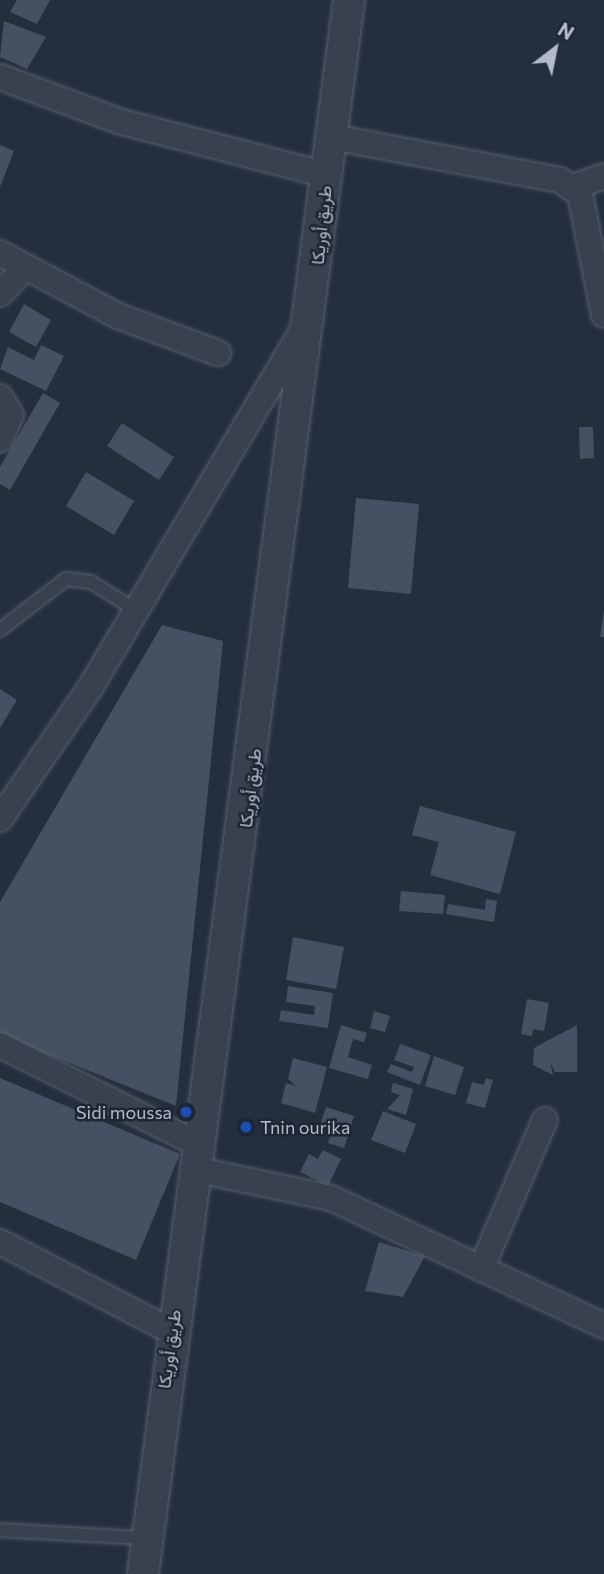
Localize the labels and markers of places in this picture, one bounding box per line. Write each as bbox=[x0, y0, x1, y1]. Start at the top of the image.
place label: Sidi moussa bbox=[76, 1101, 172, 1123]
marker: Sidi moussa bbox=[178, 1104, 194, 1120]
place label: Tnin ourika bbox=[260, 1116, 351, 1138]
marker: Tnin ourika bbox=[238, 1119, 254, 1135]

